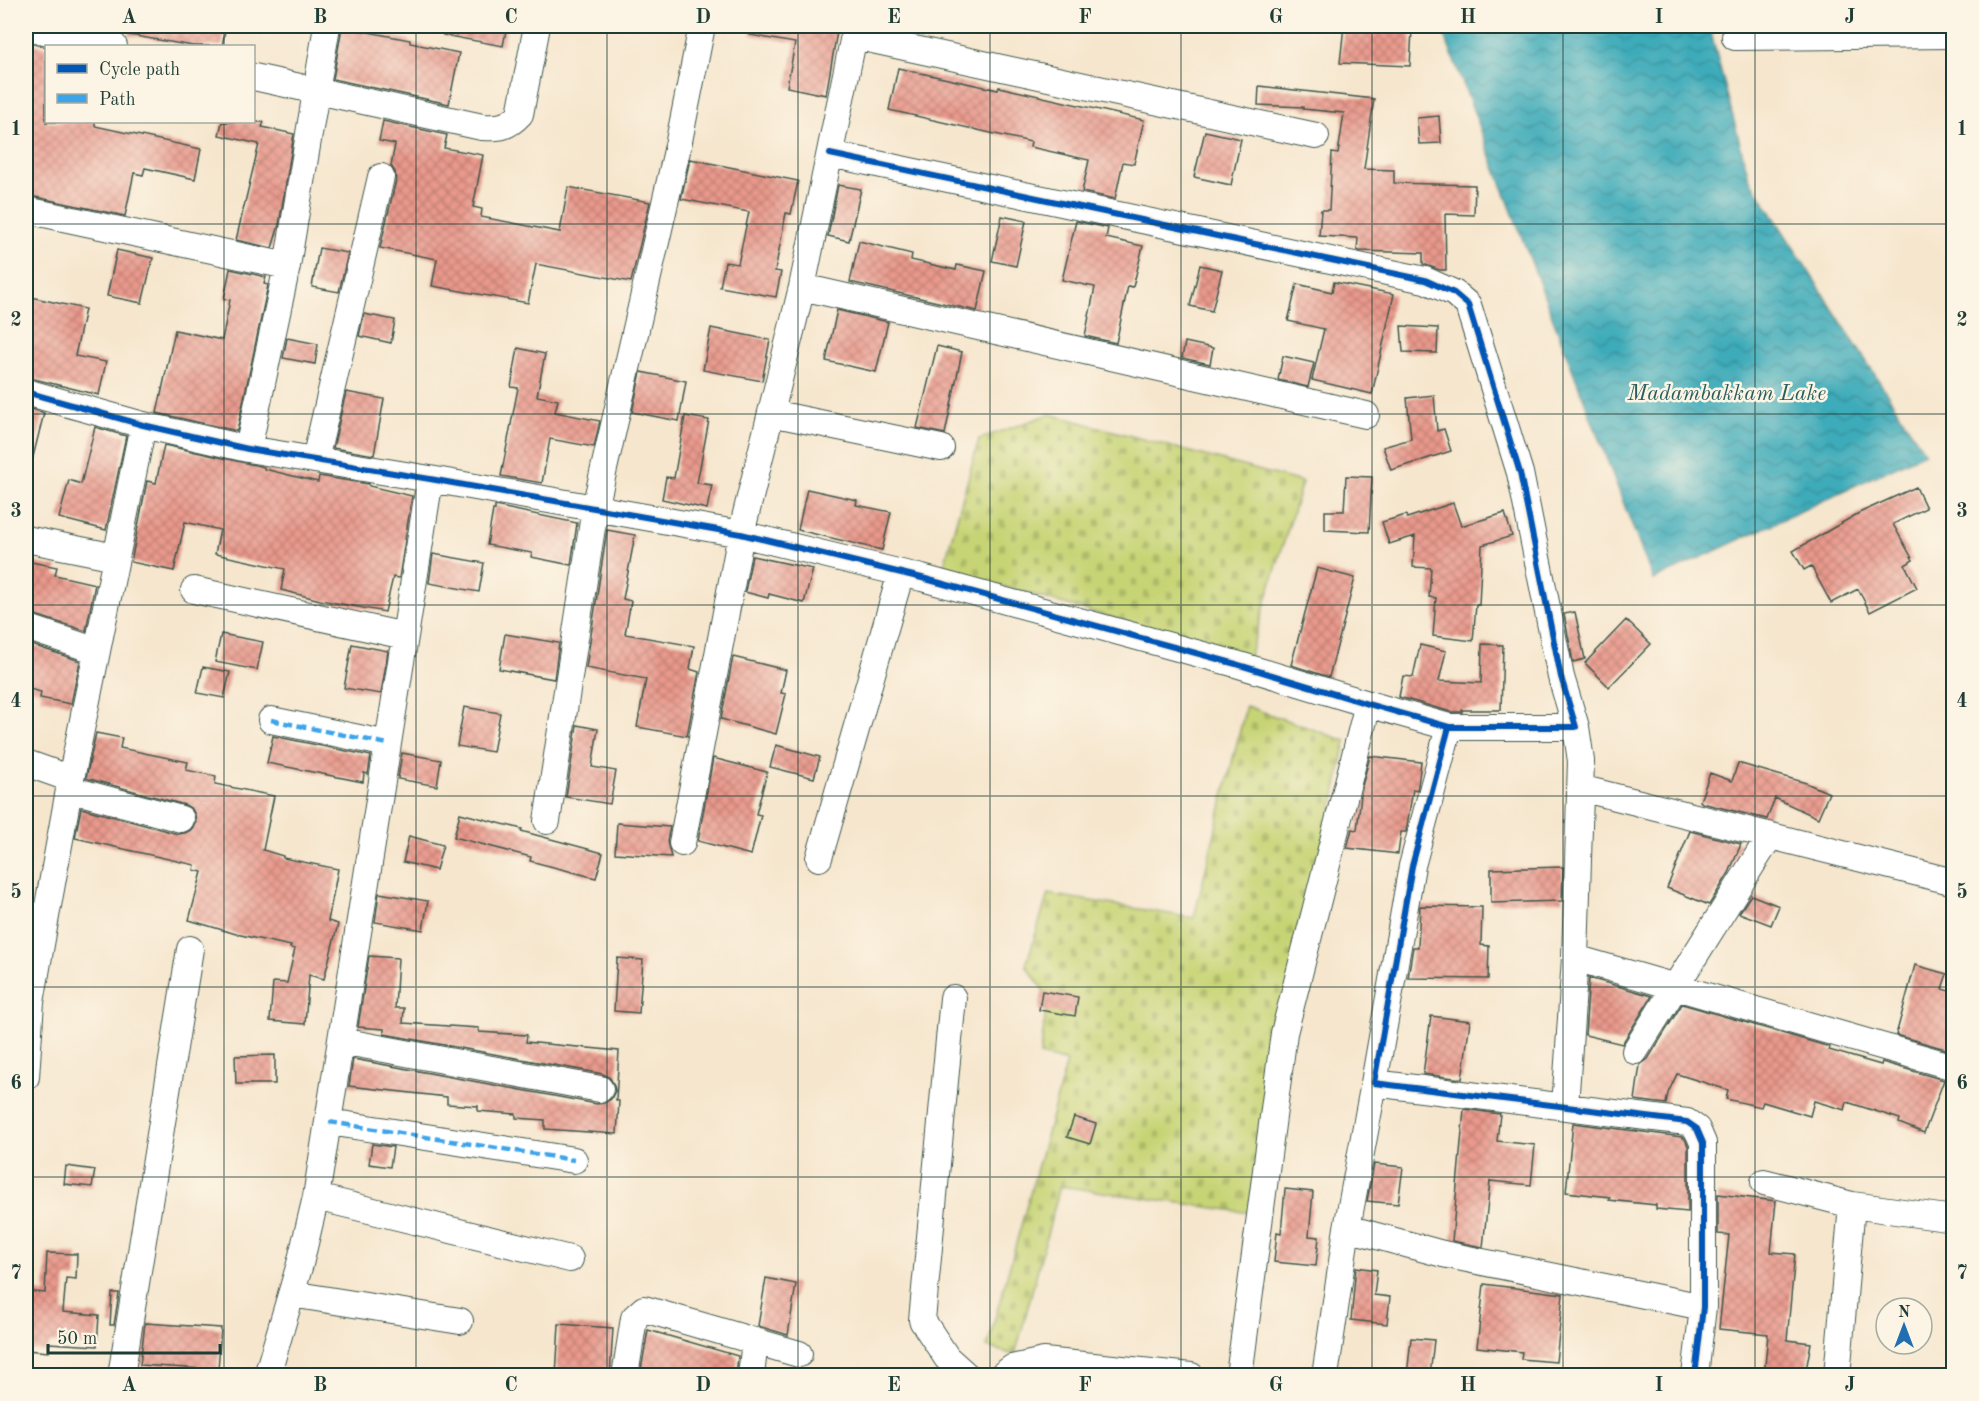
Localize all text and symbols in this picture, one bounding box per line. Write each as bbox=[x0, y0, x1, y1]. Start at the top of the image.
text: A bbox=[121, 8, 137, 28]
text: B bbox=[313, 8, 327, 28]
text: C bbox=[504, 8, 518, 28]
text: D bbox=[695, 8, 711, 28]
text: E bbox=[887, 8, 901, 28]
text: F bbox=[1078, 8, 1092, 28]
text: G bbox=[1269, 8, 1283, 28]
text: H bbox=[1460, 8, 1476, 28]
text: I bbox=[1655, 8, 1663, 28]
text: J bbox=[1845, 8, 1856, 28]
legend bbox=[45, 45, 255, 123]
text: Cycle path bbox=[99, 61, 180, 79]
text: Path bbox=[99, 91, 136, 109]
text: 1 bbox=[10, 120, 22, 140]
text: 1 bbox=[1956, 120, 1968, 140]
text: 2 bbox=[10, 311, 22, 331]
text: 2 bbox=[1956, 311, 1968, 331]
water label: Madambakkam Lake bbox=[1627, 383, 1826, 405]
text: 3 bbox=[10, 502, 22, 522]
text: 3 bbox=[1956, 502, 1968, 522]
text: 4 bbox=[10, 692, 22, 712]
text: 4 bbox=[1956, 692, 1968, 712]
text: 5 bbox=[10, 882, 22, 903]
text: 5 bbox=[1956, 882, 1968, 903]
text: 6 bbox=[10, 1074, 22, 1094]
text: 6 bbox=[1956, 1074, 1968, 1094]
text: 7 bbox=[10, 1264, 22, 1284]
text: 7 bbox=[1956, 1264, 1968, 1284]
north arrow bbox=[1874, 1296, 1934, 1356]
text: N bbox=[1898, 1305, 1911, 1321]
scale bar bbox=[48, 1317, 220, 1355]
text: 50 m bbox=[57, 1330, 97, 1348]
text: A bbox=[121, 1376, 137, 1396]
text: B bbox=[313, 1376, 327, 1396]
text: C bbox=[504, 1376, 518, 1396]
text: D bbox=[695, 1376, 711, 1396]
text: E bbox=[887, 1376, 901, 1396]
text: F bbox=[1078, 1376, 1092, 1396]
text: G bbox=[1269, 1376, 1283, 1396]
text: H bbox=[1460, 1376, 1476, 1396]
text: I bbox=[1655, 1376, 1663, 1396]
text: J bbox=[1845, 1376, 1856, 1396]

